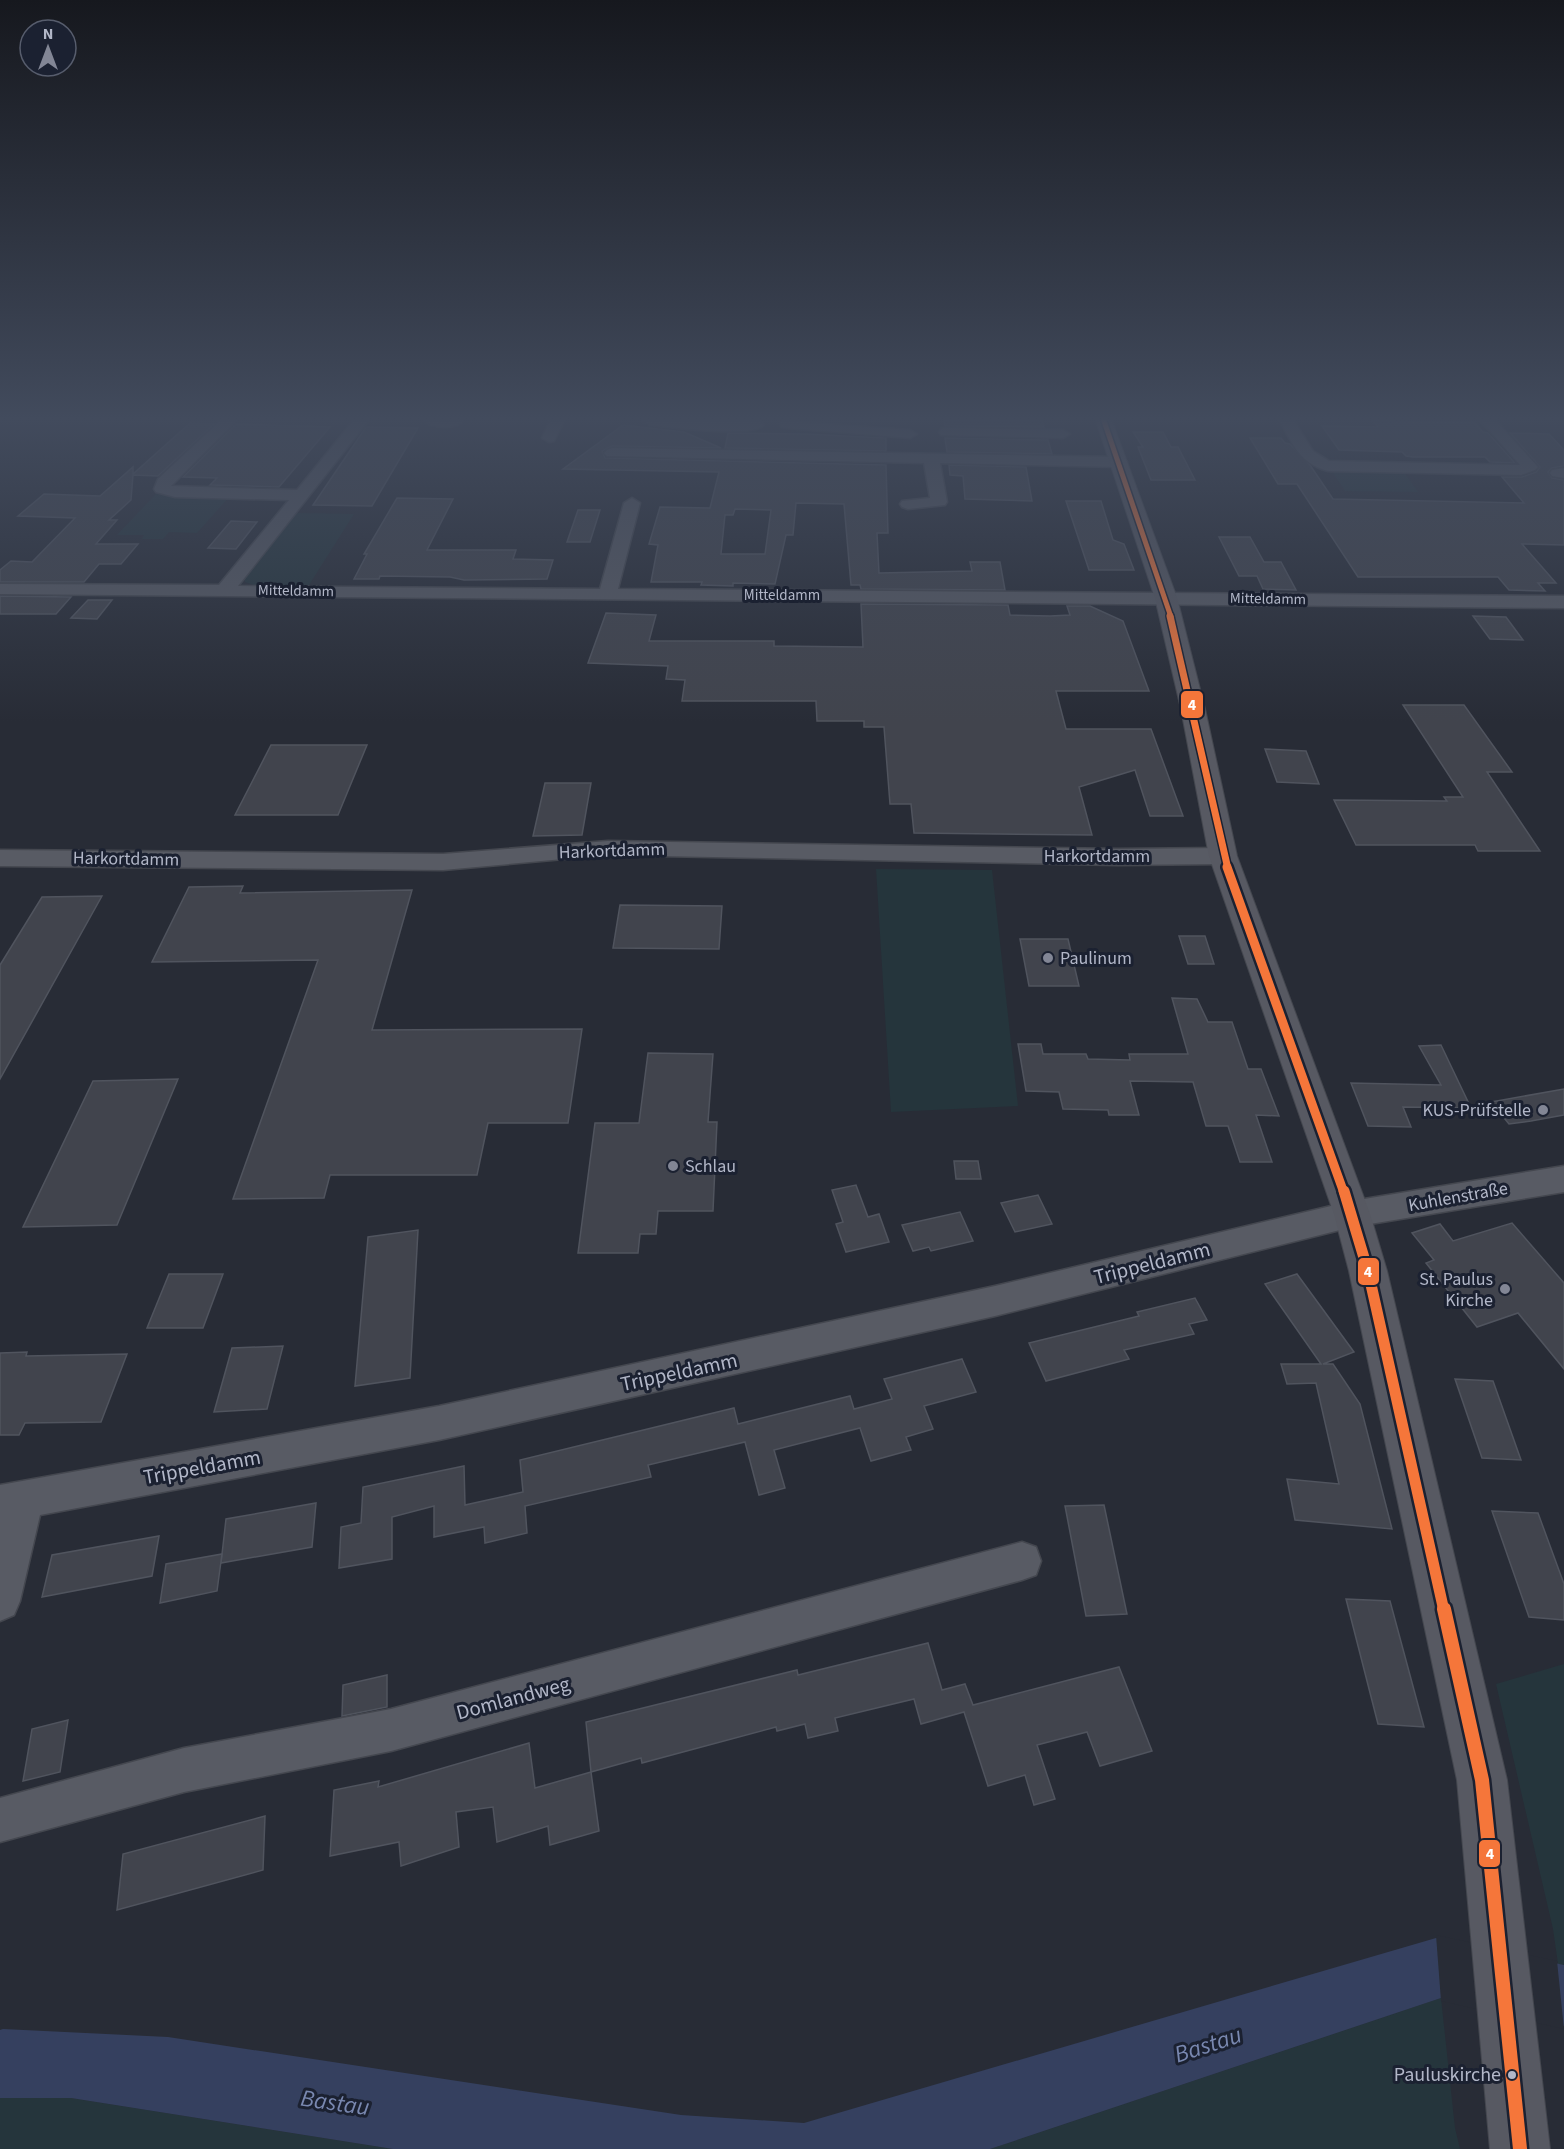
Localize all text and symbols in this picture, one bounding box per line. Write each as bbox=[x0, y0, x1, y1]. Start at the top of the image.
north arrow bbox=[18, 18, 78, 78]
text: N bbox=[43, 23, 53, 45]
street label: Mitteldamm bbox=[258, 580, 334, 602]
street label: Mitteldamm bbox=[744, 585, 820, 606]
street label: Mitteldamm bbox=[1230, 588, 1306, 610]
line badge: 4 bbox=[1180, 690, 1204, 719]
text: 4 bbox=[1188, 694, 1197, 716]
street label: Harkortdamm bbox=[558, 837, 666, 865]
street label: Harkortdamm bbox=[1044, 844, 1150, 869]
street label: Harkortdamm bbox=[73, 846, 179, 872]
place label: Paulinum bbox=[1060, 946, 1132, 971]
marker: Paulinum bbox=[1041, 951, 1055, 965]
place label: KUS-Prüfstelle bbox=[1422, 1098, 1531, 1123]
marker: KUS-Prüfstelle bbox=[1536, 1103, 1550, 1117]
place label: Schlau bbox=[685, 1154, 736, 1179]
marker: Schlau bbox=[666, 1159, 680, 1173]
street label: Kuhlenstraße bbox=[1406, 1176, 1510, 1218]
street label: Trippeldamm bbox=[1091, 1234, 1213, 1292]
line badge: 4 bbox=[1357, 1257, 1380, 1286]
text: 4 bbox=[1364, 1261, 1373, 1283]
place label: St. Paulus Kirche bbox=[1419, 1267, 1493, 1313]
marker: St. Paulus Kirche bbox=[1498, 1282, 1512, 1296]
street label: Trippeldamm bbox=[618, 1345, 740, 1399]
street label: Trippeldamm bbox=[141, 1442, 263, 1492]
street label: Domlandweg bbox=[453, 1668, 574, 1728]
line badge: 4 bbox=[1478, 1839, 1501, 1868]
text: 4 bbox=[1486, 1843, 1495, 1865]
water label: Bastau bbox=[1170, 2018, 1246, 2072]
place label: Pauluskirche bbox=[1394, 2061, 1501, 2089]
marker: Pauluskirche bbox=[1506, 2069, 1518, 2081]
water label: Bastau bbox=[298, 2081, 372, 2125]

